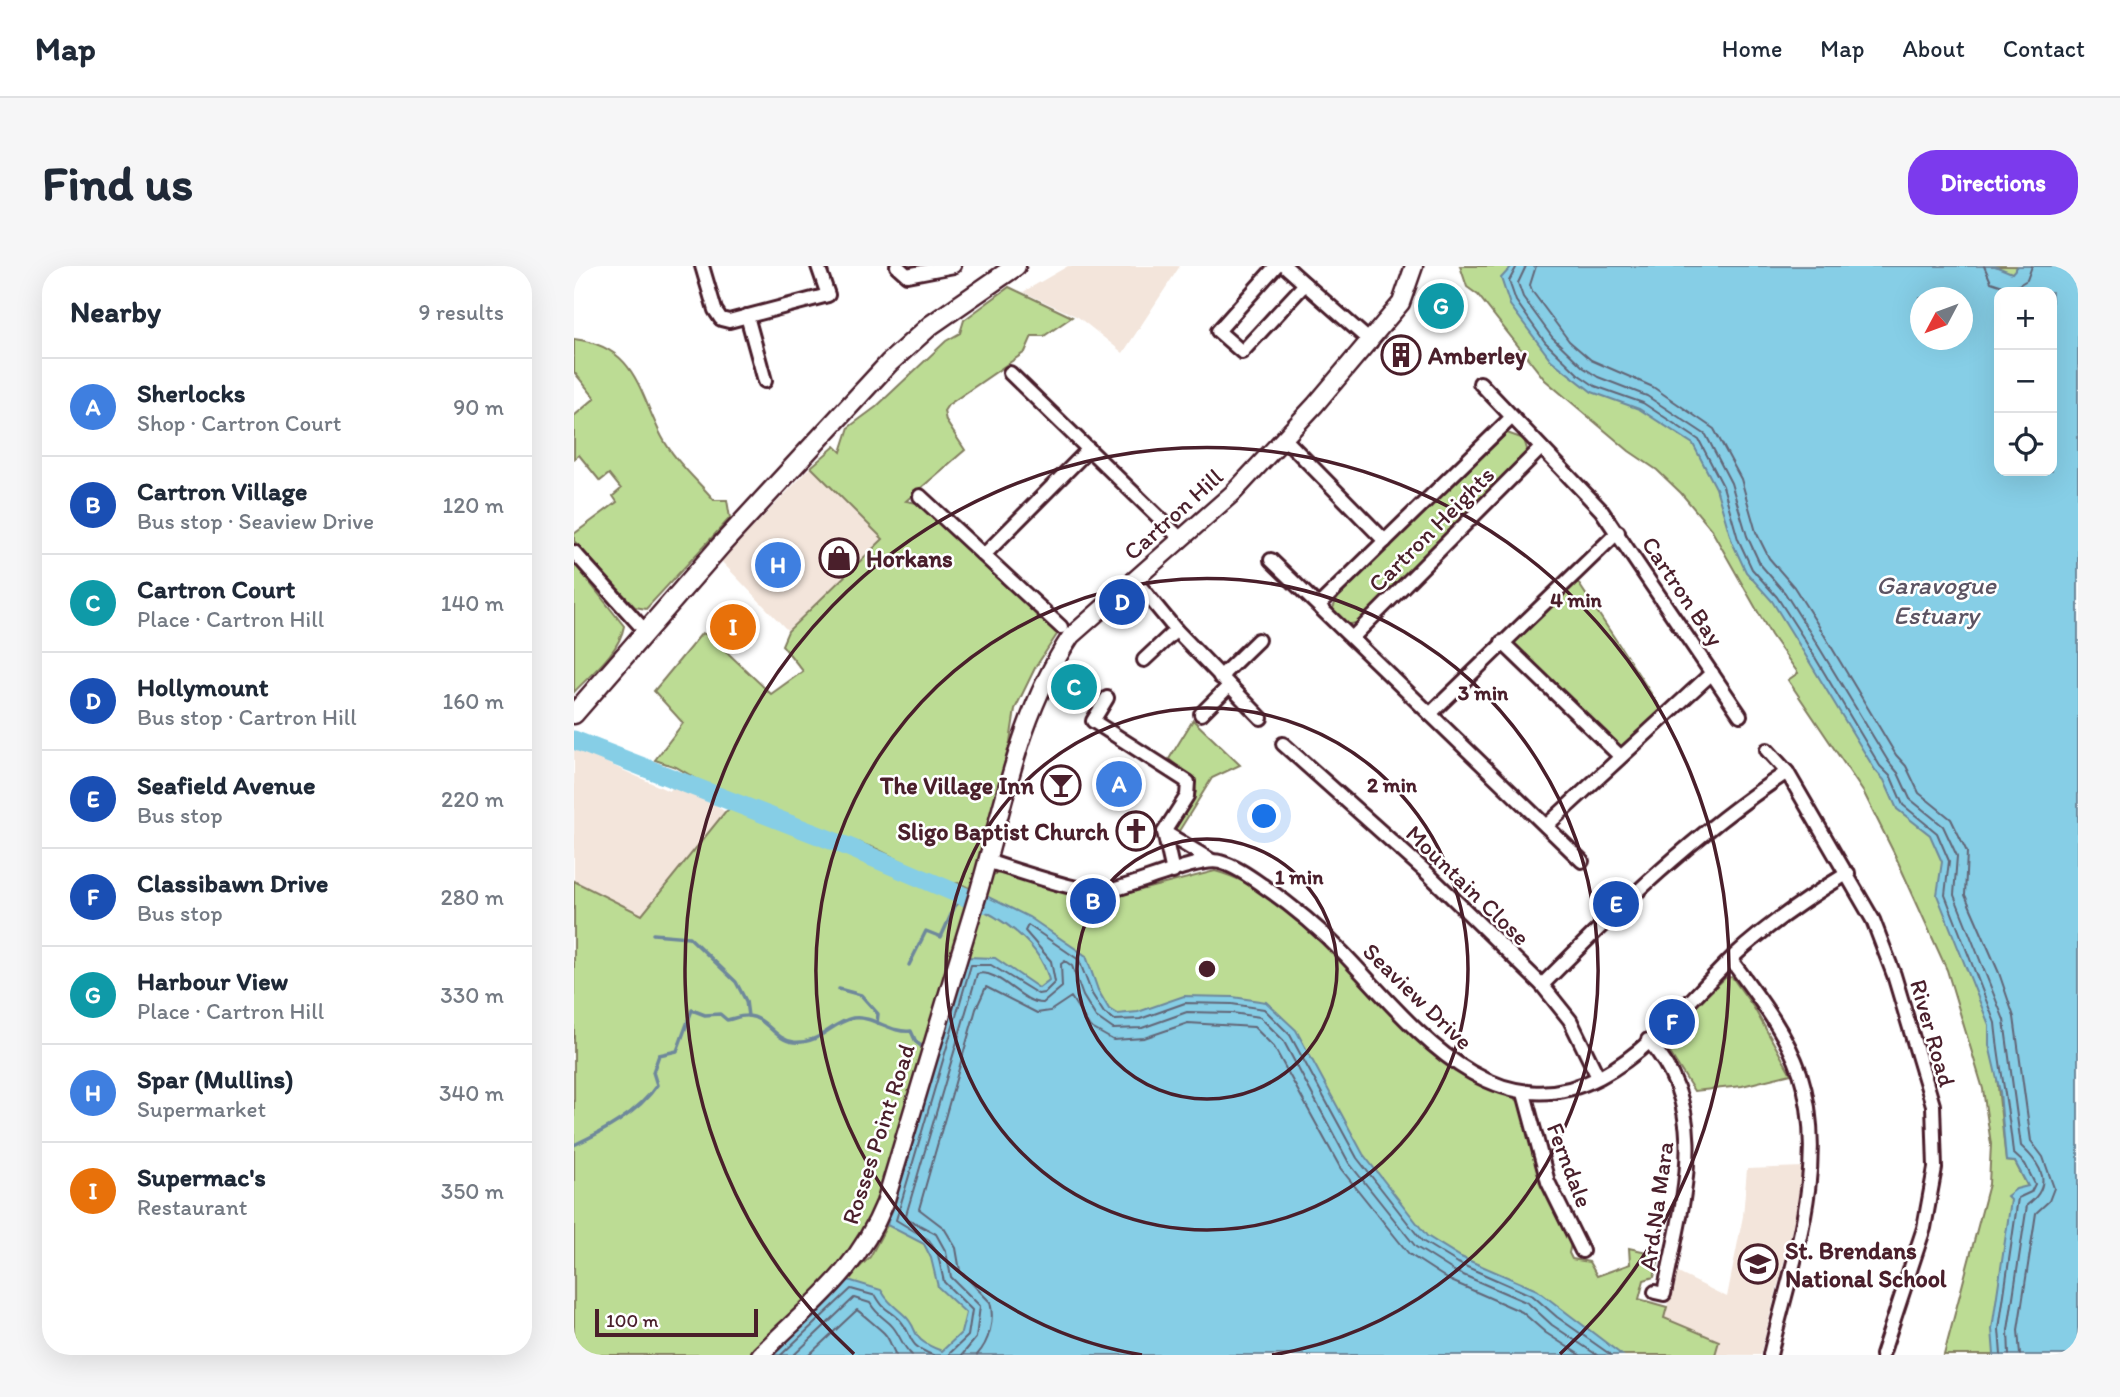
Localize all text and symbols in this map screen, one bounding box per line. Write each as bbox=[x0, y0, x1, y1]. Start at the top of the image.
text: Map bbox=[35, 29, 96, 68]
text: Home bbox=[1722, 34, 1782, 63]
text: Map bbox=[1820, 34, 1864, 63]
text: About bbox=[1902, 34, 1965, 63]
text: Contact bbox=[2003, 34, 2085, 63]
button: Directions bbox=[1908, 150, 2078, 215]
text: Find us bbox=[42, 153, 193, 212]
pin: G bbox=[1418, 280, 1464, 332]
north arrow bbox=[1910, 287, 1973, 350]
map controls bbox=[1994, 287, 2057, 476]
button: + bbox=[1994, 287, 2057, 350]
text: Nearby bbox=[70, 293, 161, 330]
text: 9 results bbox=[419, 298, 504, 326]
building icon: Amberley bbox=[1380, 334, 1422, 376]
place label: Amberley bbox=[1427, 341, 1527, 371]
button: − bbox=[1994, 350, 2057, 413]
text: Sherlocks bbox=[137, 377, 246, 409]
text: A bbox=[86, 393, 100, 421]
text: 90 m bbox=[453, 393, 504, 421]
text: Shop · Cartron Court bbox=[137, 409, 341, 437]
button: locate bbox=[1994, 413, 2057, 476]
street label: Cartron Heights bbox=[1362, 460, 1500, 598]
street label: Cartron Hill bbox=[1117, 462, 1229, 566]
text: Cartron Village bbox=[137, 475, 307, 507]
text: B bbox=[86, 491, 100, 519]
text: 120 m bbox=[443, 491, 504, 519]
text: Bus stop · Seaview Drive bbox=[137, 507, 374, 535]
street label: Cartron Bay bbox=[1636, 531, 1730, 651]
shop icon: Horkans bbox=[818, 537, 860, 579]
pin: H bbox=[755, 539, 801, 591]
place label: Horkans bbox=[866, 544, 953, 573]
water label: Garavogue Estuary bbox=[1876, 569, 1998, 631]
text: Cartron Court bbox=[137, 573, 295, 605]
pin: D bbox=[1099, 576, 1145, 628]
text: 4 min bbox=[1550, 587, 1603, 612]
text: C bbox=[86, 589, 100, 617]
text: 140 m bbox=[441, 589, 504, 617]
pin: I bbox=[710, 601, 756, 653]
text: Place · Cartron Hill bbox=[137, 605, 324, 633]
pin: C bbox=[1051, 661, 1097, 713]
text: Hollymount bbox=[137, 671, 268, 703]
text: 3 min bbox=[1458, 680, 1509, 705]
text: D bbox=[85, 687, 101, 715]
text: 160 m bbox=[442, 687, 504, 715]
text: Bus stop · Cartron Hill bbox=[137, 703, 357, 731]
pin: A bbox=[1096, 758, 1142, 810]
bar icon: The Village Inn bbox=[1040, 764, 1082, 806]
text: Seafield Avenue bbox=[137, 769, 315, 801]
place label: The Village Inn bbox=[879, 771, 1034, 801]
text: 2 min bbox=[1367, 772, 1418, 797]
text: E bbox=[87, 785, 99, 813]
text: 220 m bbox=[441, 785, 504, 813]
your location bbox=[1247, 799, 1281, 833]
text: Bus stop bbox=[137, 801, 223, 829]
church icon: Sligo Baptist Church bbox=[1115, 810, 1157, 852]
place label: Sligo Baptist Church bbox=[898, 817, 1110, 847]
street label: Mountain Close bbox=[1400, 819, 1536, 951]
text: 1 min bbox=[1275, 864, 1324, 889]
text: Classibawn Drive bbox=[137, 867, 328, 899]
pin: B bbox=[1070, 875, 1116, 927]
pin: E bbox=[1593, 878, 1639, 930]
text: F bbox=[87, 883, 99, 911]
text: 280 m bbox=[441, 883, 504, 911]
text: Bus stop bbox=[137, 899, 223, 927]
street label: Seaview Drive bbox=[1357, 936, 1479, 1056]
centre of rings bbox=[1195, 957, 1219, 981]
text: Harbour View bbox=[137, 965, 288, 997]
street label: River Road bbox=[1904, 976, 1962, 1090]
text: G bbox=[85, 981, 101, 1009]
text: 330 m bbox=[440, 981, 504, 1009]
pin: F bbox=[1649, 996, 1695, 1048]
text: Place · Cartron Hill bbox=[137, 997, 324, 1025]
street label: Rosses Point Road bbox=[835, 1040, 921, 1228]
text: Spar (Mullins) bbox=[137, 1063, 294, 1095]
text: H bbox=[85, 1079, 101, 1107]
text: 340 m bbox=[439, 1079, 504, 1107]
text: Supermarket bbox=[137, 1095, 266, 1123]
street label: Ferndale bbox=[1541, 1118, 1599, 1212]
street label: Ard Na Mara bbox=[1633, 1139, 1680, 1273]
text: Supermac's bbox=[137, 1161, 266, 1193]
text: I bbox=[89, 1177, 97, 1205]
text: 350 m bbox=[441, 1177, 504, 1205]
text: Restaurant bbox=[137, 1193, 247, 1221]
place label: St. Brendans National School bbox=[1785, 1236, 1947, 1293]
school or university icon: St. Brendans National School bbox=[1737, 1243, 1779, 1285]
scale bar bbox=[595, 1306, 758, 1338]
text: 100 m bbox=[606, 1309, 658, 1332]

